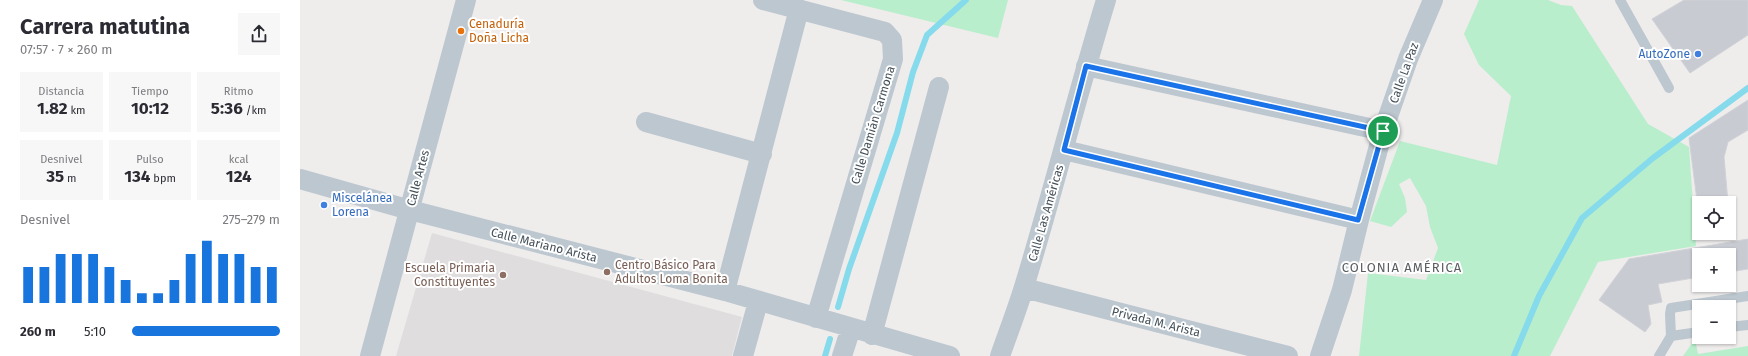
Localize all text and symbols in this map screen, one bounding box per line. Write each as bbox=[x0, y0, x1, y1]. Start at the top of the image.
text: Carrera matutina bbox=[20, 13, 190, 40]
button: share bbox=[238, 13, 280, 55]
place label: Cenaduría Doña Licha bbox=[469, 17, 529, 45]
marker: Cenaduría Doña Licha bbox=[456, 26, 466, 36]
street label: Calle La Paz bbox=[1387, 41, 1421, 105]
text: 07:57 · 7 × 260 m bbox=[20, 42, 112, 57]
place label: AutoZone bbox=[1638, 47, 1690, 61]
marker: AutoZone bbox=[1693, 49, 1703, 59]
street label: Calle Damián Carmona bbox=[848, 64, 898, 186]
text: Distancia bbox=[38, 85, 84, 98]
text: Tiempo bbox=[131, 85, 169, 98]
text: Ritmo bbox=[224, 85, 253, 98]
text: 1.82 bbox=[37, 98, 68, 119]
text: 10:12 bbox=[131, 98, 169, 119]
text: 5:36 bbox=[211, 98, 243, 119]
text: km bbox=[68, 104, 86, 117]
text: /km bbox=[243, 104, 266, 117]
pin bbox=[1366, 114, 1400, 148]
icon: arrive bbox=[1372, 120, 1394, 142]
street label: Calle Artes bbox=[404, 148, 432, 208]
text: Desnivel bbox=[40, 153, 83, 166]
text: Pulso bbox=[136, 153, 164, 166]
text: kcal bbox=[229, 153, 249, 166]
street label: Calle Las Américas bbox=[1025, 163, 1067, 263]
text: 35 bbox=[46, 166, 64, 187]
text: 134 bbox=[124, 166, 150, 187]
text: 124 bbox=[226, 166, 252, 187]
text: m bbox=[64, 172, 76, 185]
text: bpm bbox=[150, 172, 176, 185]
place label: Miscelánea Lorena bbox=[332, 191, 392, 219]
map controls bbox=[1692, 196, 1736, 344]
button: locate bbox=[1692, 196, 1736, 240]
marker: Miscelánea Lorena bbox=[319, 200, 329, 210]
text: Desnivel bbox=[20, 212, 70, 227]
text: 275–279 m bbox=[222, 212, 280, 227]
street label: Calle Mariano Arista bbox=[490, 225, 598, 265]
button: + bbox=[1692, 248, 1736, 292]
place label: Centro Básico Para Adultos Loma Bonita bbox=[615, 258, 728, 286]
district label: COLONIA AMÉRICA bbox=[1342, 260, 1462, 275]
place label: Escuela Primaria Constituyentes bbox=[405, 261, 495, 289]
marker: Centro Básico Para Adultos Loma Bonita bbox=[602, 267, 612, 277]
marker: Escuela Primaria Constituyentes bbox=[498, 270, 508, 280]
button: − bbox=[1692, 300, 1736, 344]
street label: Privada M. Arista bbox=[1110, 304, 1202, 340]
text: 260 m bbox=[20, 324, 56, 339]
text: 5:10 bbox=[84, 324, 106, 339]

